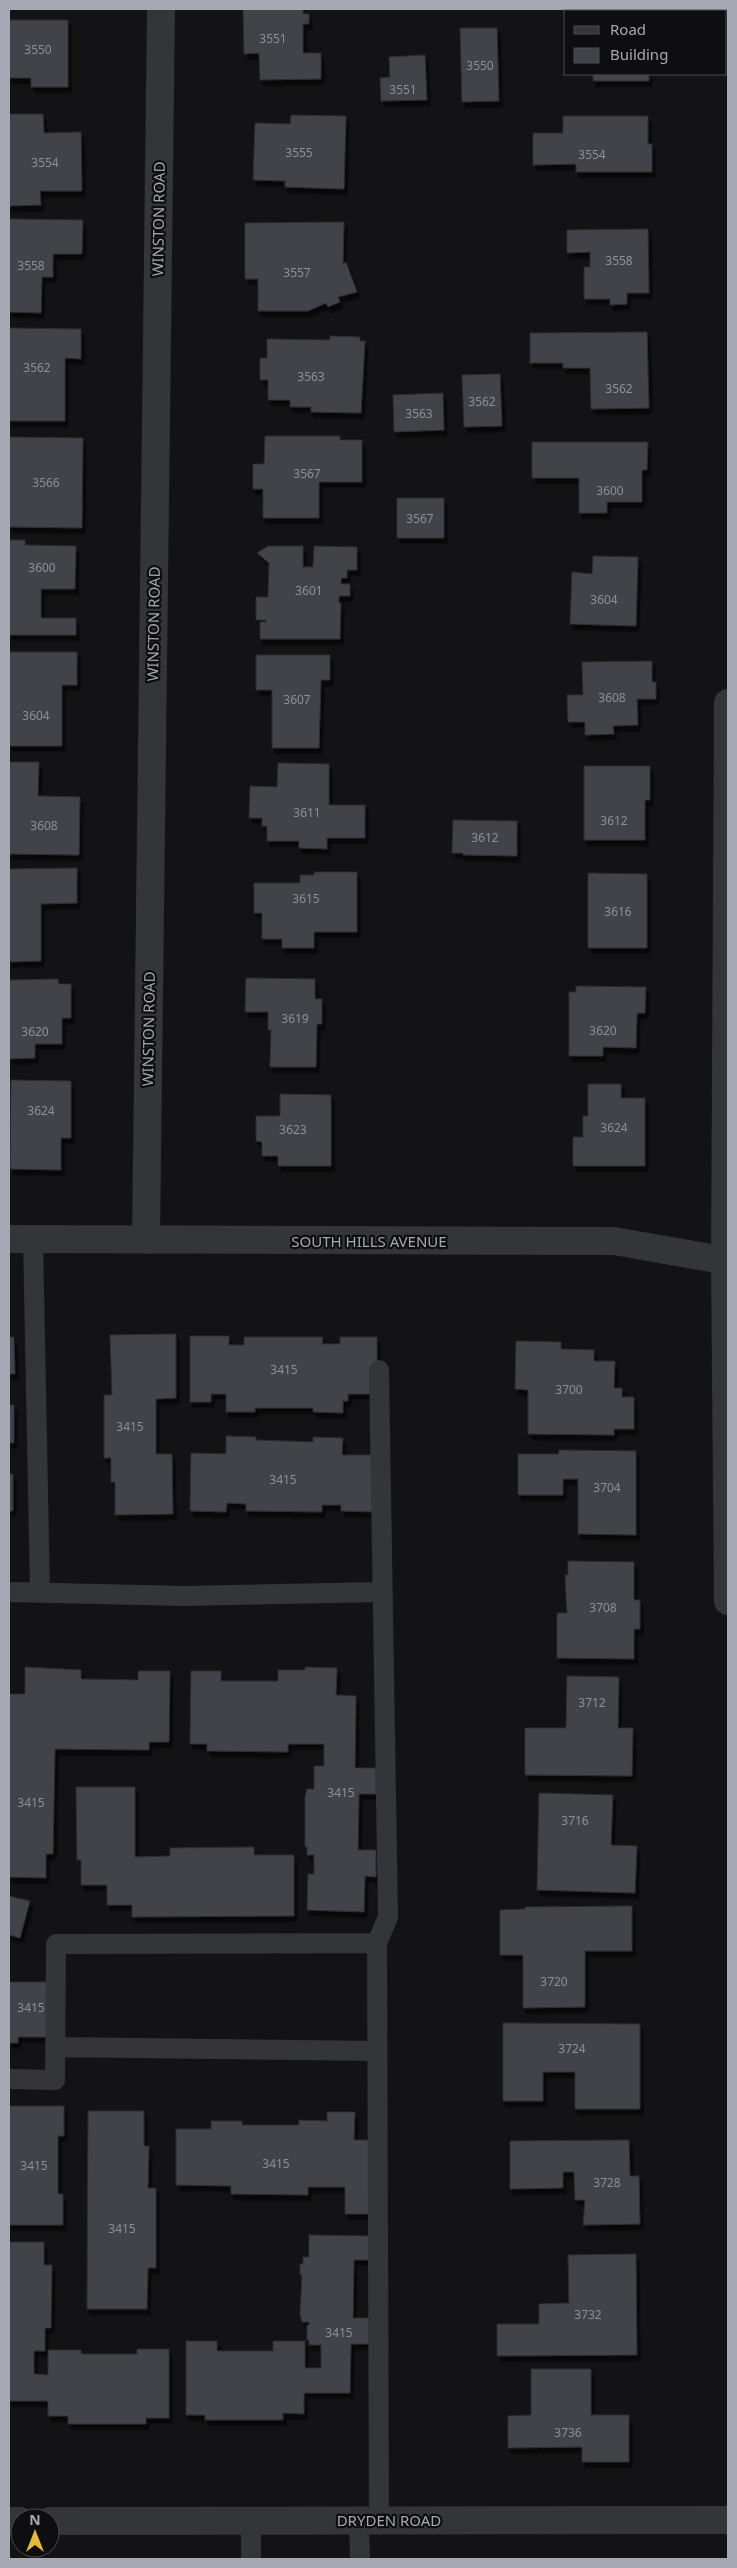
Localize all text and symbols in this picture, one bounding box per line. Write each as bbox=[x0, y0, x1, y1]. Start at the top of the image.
legend bbox=[564, 10, 727, 75]
text: Road bbox=[610, 19, 646, 39]
house number: 3551 bbox=[259, 30, 287, 47]
house number: 3550 bbox=[24, 41, 52, 58]
text: Building bbox=[610, 44, 668, 64]
house number: 3550 bbox=[466, 57, 494, 74]
house number: 3551 bbox=[389, 81, 417, 98]
house number: 3555 bbox=[285, 144, 313, 161]
house number: 3554 bbox=[578, 146, 606, 163]
house number: 3554 bbox=[31, 154, 59, 171]
street label: WINSTON ROAD bbox=[147, 161, 169, 277]
house number: 3558 bbox=[605, 252, 633, 269]
house number: 3558 bbox=[17, 257, 45, 274]
house number: 3557 bbox=[283, 264, 311, 281]
house number: 3562 bbox=[23, 359, 51, 376]
house number: 3563 bbox=[297, 368, 325, 385]
house number: 3562 bbox=[605, 380, 633, 397]
house number: 3562 bbox=[468, 393, 496, 410]
house number: 3563 bbox=[405, 405, 433, 422]
house number: 3567 bbox=[293, 465, 321, 482]
house number: 3566 bbox=[32, 474, 60, 491]
house number: 3600 bbox=[596, 482, 624, 499]
house number: 3567 bbox=[406, 510, 434, 527]
house number: 3600 bbox=[28, 559, 56, 576]
street label: WINSTON ROAD bbox=[142, 566, 164, 682]
house number: 3601 bbox=[295, 582, 323, 599]
house number: 3604 bbox=[590, 591, 618, 608]
house number: 3608 bbox=[598, 689, 626, 706]
house number: 3607 bbox=[283, 691, 311, 708]
house number: 3604 bbox=[22, 707, 50, 724]
house number: 3611 bbox=[293, 804, 321, 821]
house number: 3612 bbox=[600, 812, 628, 829]
house number: 3608 bbox=[30, 817, 58, 834]
house number: 3612 bbox=[471, 829, 499, 846]
house number: 3615 bbox=[292, 890, 320, 907]
house number: 3616 bbox=[604, 903, 632, 920]
street label: WINSTON ROAD bbox=[137, 971, 159, 1087]
house number: 3619 bbox=[281, 1010, 309, 1027]
house number: 3620 bbox=[589, 1022, 617, 1039]
house number: 3620 bbox=[21, 1023, 49, 1040]
house number: 3624 bbox=[27, 1102, 55, 1119]
house number: 3624 bbox=[600, 1119, 628, 1136]
house number: 3623 bbox=[279, 1121, 307, 1138]
street label: SOUTH HILLS AVENUE bbox=[291, 1231, 447, 1251]
house number: 3415 bbox=[270, 1361, 298, 1378]
house number: 3700 bbox=[555, 1381, 583, 1398]
house number: 3415 bbox=[116, 1418, 144, 1435]
house number: 3415 bbox=[269, 1471, 297, 1488]
house number: 3704 bbox=[593, 1479, 621, 1496]
house number: 3708 bbox=[589, 1599, 617, 1616]
house number: 3712 bbox=[578, 1694, 606, 1711]
house number: 3415 bbox=[327, 1784, 355, 1801]
house number: 3415 bbox=[17, 1794, 45, 1811]
house number: 3716 bbox=[561, 1812, 589, 1829]
house number: 3720 bbox=[540, 1973, 568, 1990]
house number: 3415 bbox=[17, 1999, 45, 2016]
house number: 3724 bbox=[558, 2040, 586, 2057]
house number: 3415 bbox=[262, 2155, 290, 2172]
house number: 3415 bbox=[20, 2157, 48, 2174]
house number: 3728 bbox=[593, 2174, 621, 2191]
house number: 3415 bbox=[108, 2220, 136, 2237]
house number: 3732 bbox=[574, 2306, 602, 2323]
house number: 3415 bbox=[325, 2324, 353, 2341]
house number: 3736 bbox=[554, 2424, 582, 2441]
north arrow bbox=[10, 2508, 60, 2558]
text: N bbox=[29, 2510, 41, 2529]
street label: DRYDEN ROAD bbox=[337, 2510, 441, 2530]

